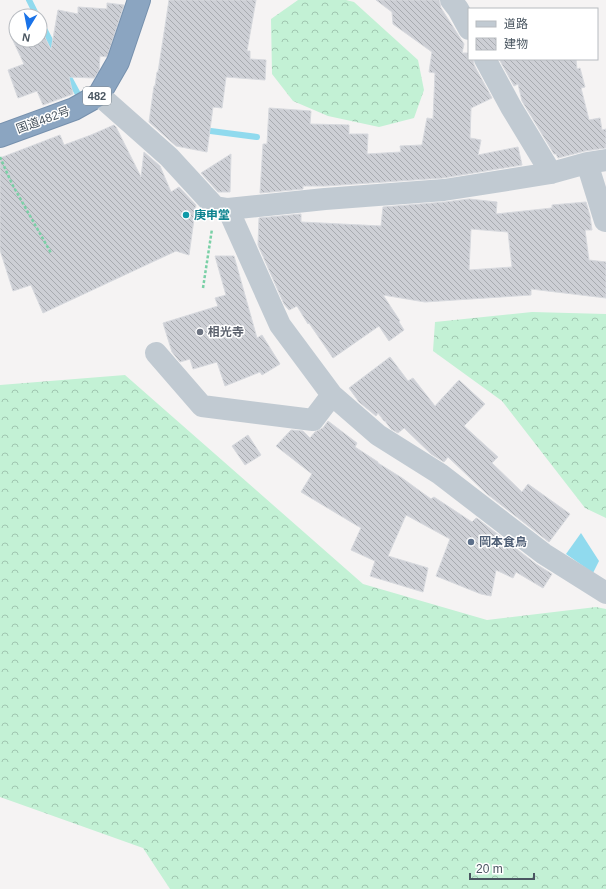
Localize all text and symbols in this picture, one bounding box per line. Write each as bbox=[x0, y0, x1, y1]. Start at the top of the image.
north arrow bbox=[8, 8, 48, 48]
legend bbox=[468, 8, 598, 60]
text: 道路 bbox=[504, 17, 528, 31]
text: N bbox=[21, 31, 31, 44]
text: 建物 bbox=[504, 37, 528, 51]
road number: 482 bbox=[83, 87, 111, 105]
street label: 国道482号 bbox=[14, 104, 72, 136]
place label: 庚申堂 bbox=[194, 208, 230, 222]
marker: 庚申堂 bbox=[181, 210, 191, 220]
place label: 相光寺 bbox=[208, 325, 244, 339]
marker: 相光寺 bbox=[195, 327, 205, 337]
place label: 岡本食鳥 bbox=[479, 535, 527, 549]
marker: 岡本食鳥 bbox=[466, 537, 476, 547]
scale bar bbox=[470, 855, 534, 881]
text: 20 m bbox=[476, 862, 503, 876]

